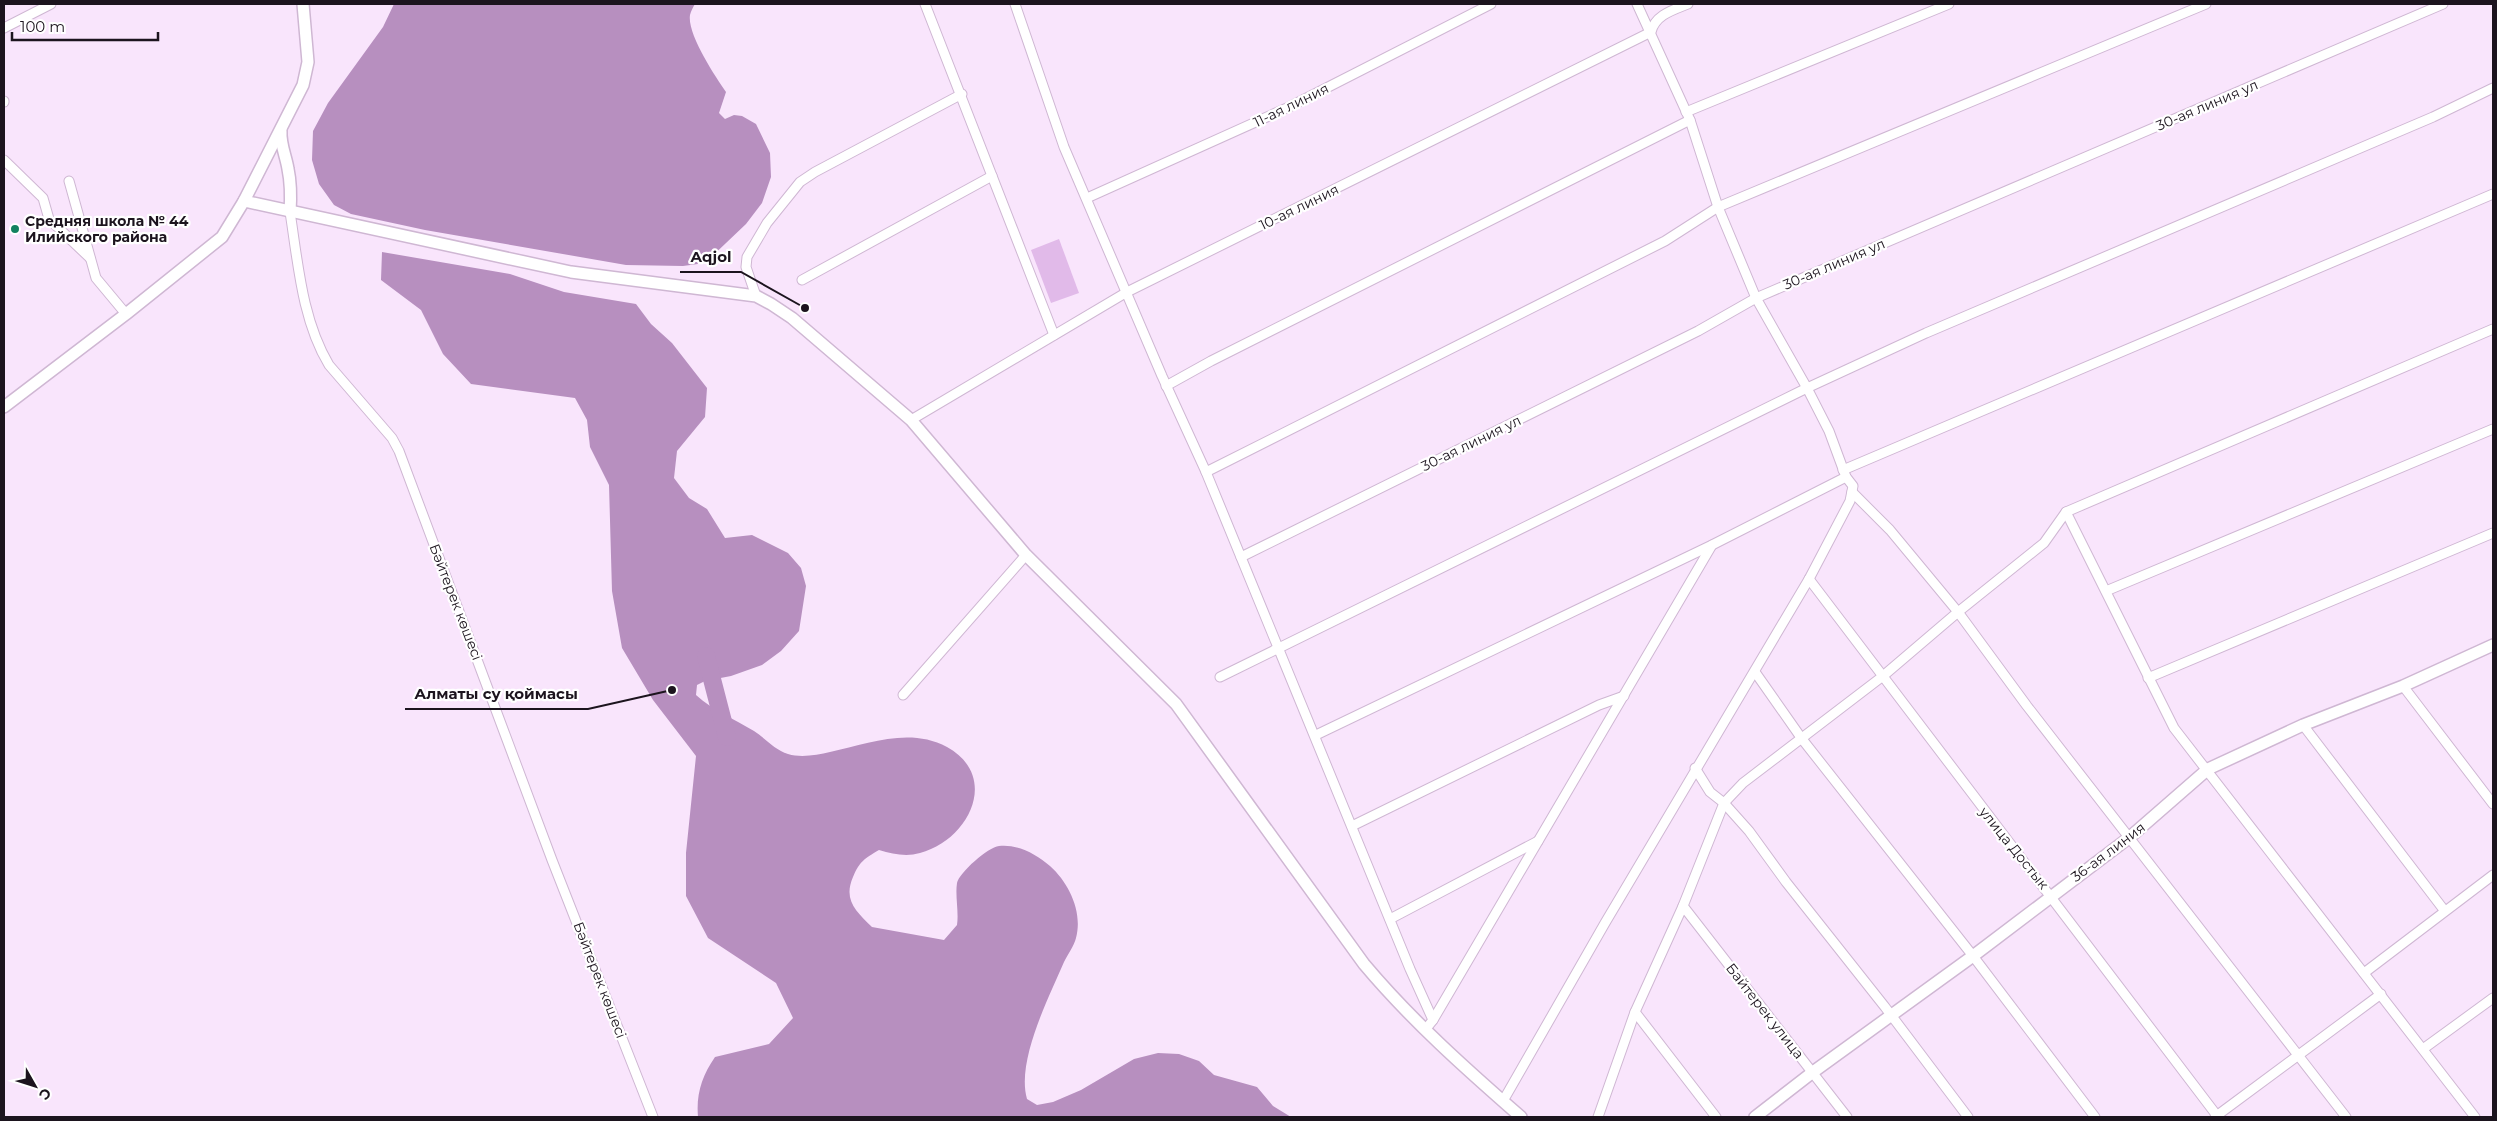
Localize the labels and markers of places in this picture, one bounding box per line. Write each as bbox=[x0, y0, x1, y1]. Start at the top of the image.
place label: Средняя школа № 44 Илийского района bbox=[25, 212, 189, 246]
marker: Средняя школа № 44 Илийского района bbox=[9, 223, 21, 235]
callout: Aqjol bbox=[680, 242, 741, 272]
callout: Алматы су қоймасы bbox=[405, 679, 588, 709]

